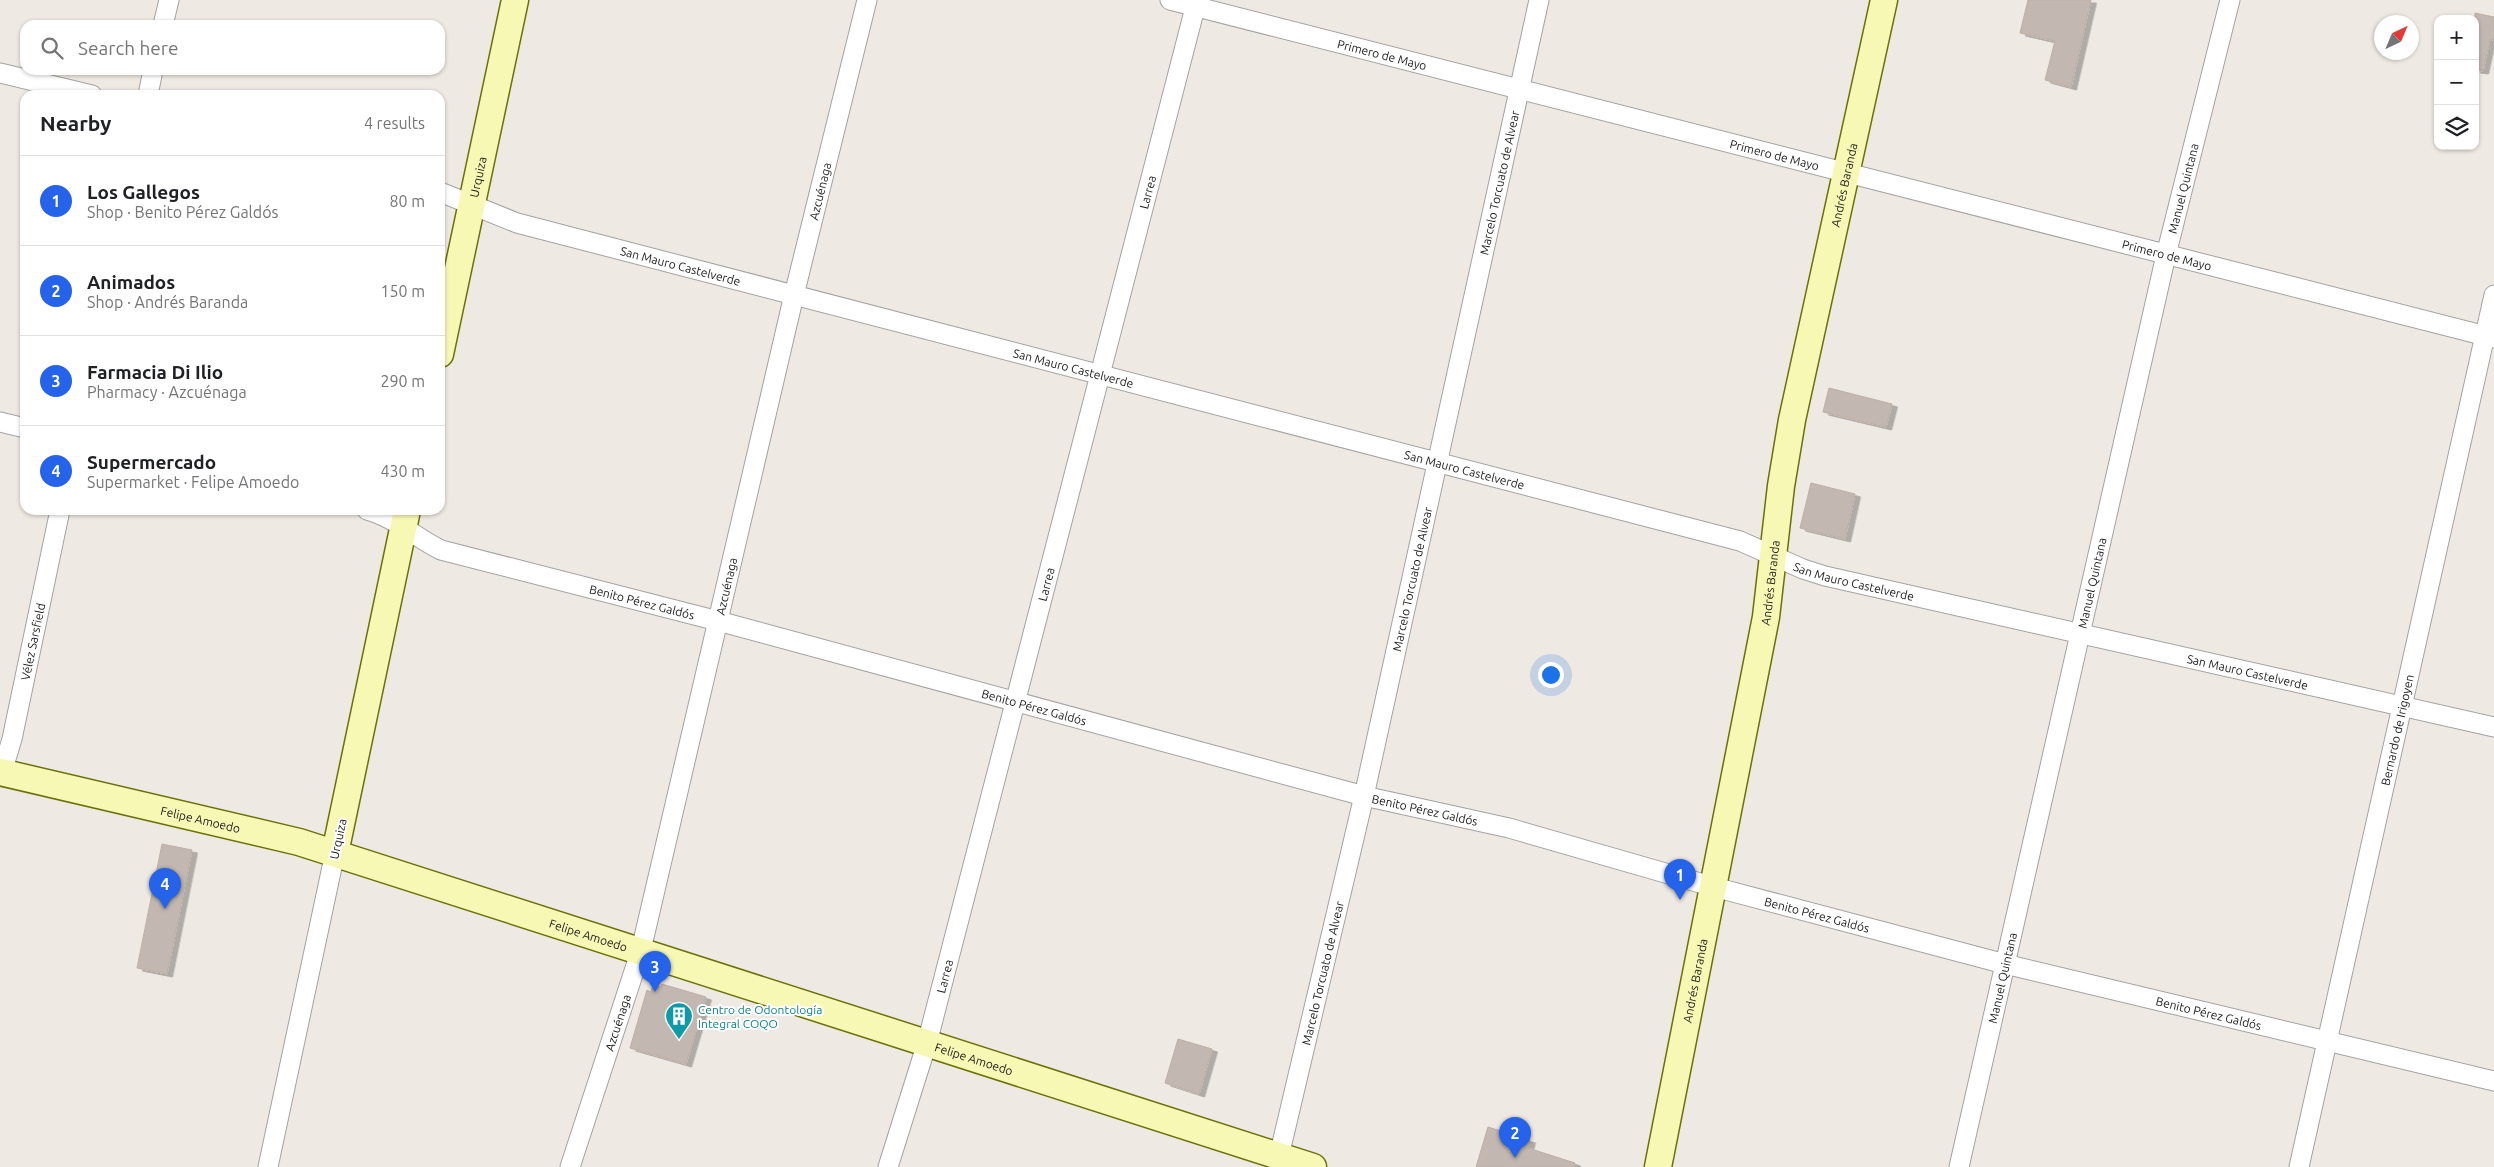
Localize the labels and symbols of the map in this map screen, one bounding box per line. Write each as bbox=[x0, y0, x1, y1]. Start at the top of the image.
north arrow bbox=[2374, 15, 2419, 60]
street label: Primero de Mayo bbox=[1336, 37, 1428, 72]
street label: Marcelo Torcuato de Alvear bbox=[1477, 109, 1521, 256]
street label: Primero de Mayo bbox=[1729, 137, 1821, 172]
street label: Andrés Baranda bbox=[1828, 142, 1859, 228]
street label: Manuel Quintana bbox=[2165, 142, 2200, 235]
street label: Urquiza bbox=[467, 155, 488, 198]
street label: Azcuénaga bbox=[806, 161, 833, 221]
street label: Larrea bbox=[1137, 174, 1158, 210]
street label: Primero de Mayo bbox=[2121, 237, 2213, 272]
street label: San Mauro Castelverde bbox=[619, 244, 742, 287]
street label: San Mauro Castelverde bbox=[1012, 346, 1135, 390]
street label: San Mauro Castelverde bbox=[1403, 447, 1526, 491]
street label: Marcelo Torcuato de Alvear bbox=[1389, 505, 1434, 653]
street label: Manuel Quintana bbox=[2075, 536, 2108, 630]
street label: Andrés Baranda bbox=[1758, 540, 1781, 626]
street label: Azcuénaga bbox=[713, 556, 739, 616]
street label: San Mauro Castelverde bbox=[1792, 559, 1915, 602]
street label: Larrea bbox=[1035, 566, 1056, 602]
street label: Benito Pérez Galdós bbox=[588, 582, 696, 621]
street label: Vélez Sarsfield bbox=[18, 602, 47, 681]
street label: San Mauro Castelverde bbox=[2186, 651, 2309, 691]
your location bbox=[1538, 662, 1564, 688]
street label: Bernardo de Irigoyen bbox=[2378, 673, 2415, 787]
street label: Benito Pérez Galdós bbox=[980, 686, 1088, 727]
street label: Benito Pérez Galdós bbox=[1371, 791, 1479, 827]
street label: Felipe Amoedo bbox=[160, 803, 242, 835]
street label: Urquiza bbox=[327, 818, 349, 860]
pin: 1 bbox=[1664, 859, 1696, 900]
pin: 4 bbox=[149, 868, 181, 909]
street label: Benito Pérez Galdós bbox=[1763, 894, 1871, 934]
street label: Marcelo Torcuato de Alvear bbox=[1299, 899, 1346, 1046]
street label: Felipe Amoedo bbox=[548, 916, 629, 953]
street label: Manuel Quintana bbox=[1985, 931, 2019, 1024]
street label: Andrés Baranda bbox=[1680, 937, 1709, 1024]
pin: 3 bbox=[639, 951, 671, 992]
street label: Larrea bbox=[934, 958, 955, 994]
street label: Azcuénaga bbox=[602, 993, 633, 1052]
street label: Benito Pérez Galdós bbox=[2155, 994, 2263, 1032]
building icon: Centro de Odontología Integral COQO bbox=[664, 1001, 694, 1040]
place label: Centro de Odontología Integral COQO bbox=[698, 1003, 822, 1030]
street label: Felipe Amoedo bbox=[933, 1040, 1015, 1077]
pin: 2 bbox=[1499, 1117, 1531, 1158]

